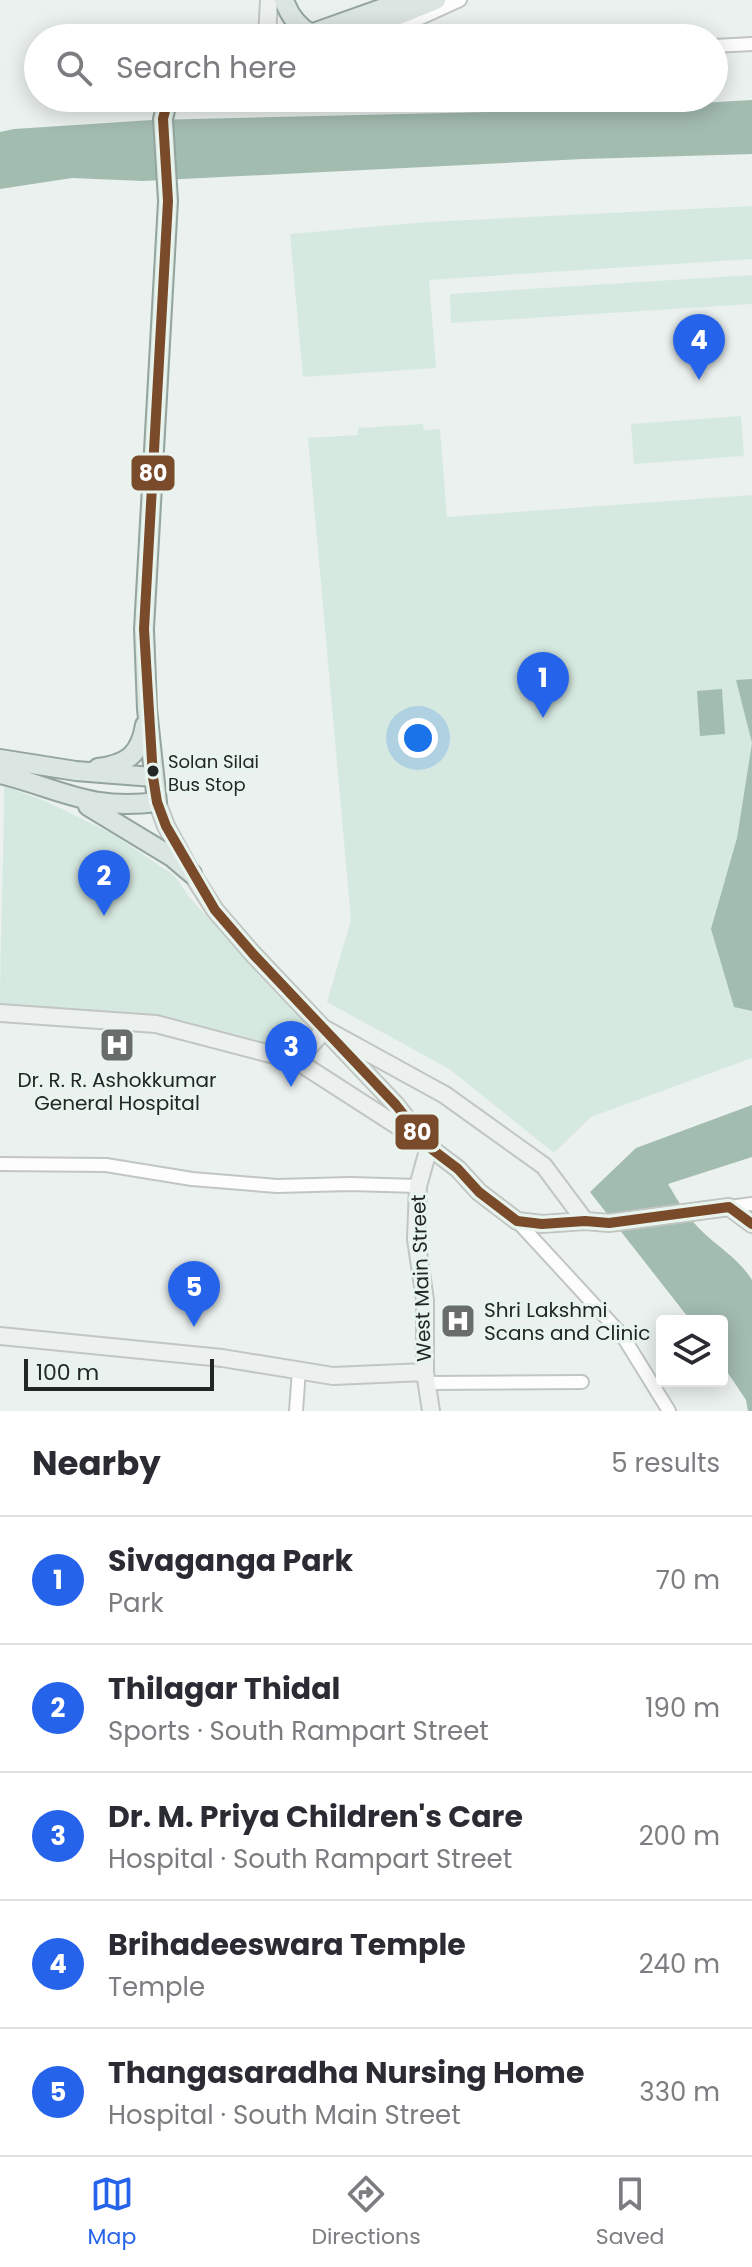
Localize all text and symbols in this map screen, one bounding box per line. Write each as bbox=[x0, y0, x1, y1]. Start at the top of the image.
search box bbox=[24, 24, 728, 112]
icon: search bbox=[52, 46, 96, 90]
text: Search here bbox=[116, 46, 297, 89]
pin: 4 bbox=[673, 314, 725, 380]
line badge: 80 bbox=[130, 454, 176, 492]
text: 80 bbox=[139, 458, 167, 489]
pin: 1 bbox=[517, 652, 569, 718]
your location bbox=[398, 718, 438, 758]
place label: Solan Silai Bus Stop bbox=[168, 749, 259, 797]
marker: Solan Silai Bus Stop bbox=[145, 763, 161, 779]
pin: 2 bbox=[78, 850, 130, 916]
pin: 3 bbox=[265, 1021, 317, 1087]
hospital icon: Dr. R. R. Ashokkumar General Hospital bbox=[98, 1026, 136, 1064]
place label: Dr. R. R. Ashokkumar General Hospital bbox=[17, 1066, 217, 1117]
line badge: 80 bbox=[394, 1113, 440, 1151]
text: 80 bbox=[403, 1117, 431, 1148]
street label: West Main Street bbox=[404, 1194, 438, 1362]
pin: 5 bbox=[168, 1261, 220, 1327]
place label: Shri Lakshmi Scans and Clinic bbox=[484, 1296, 650, 1347]
hospital icon: Shri Lakshmi Scans and Clinic bbox=[439, 1302, 477, 1340]
map controls bbox=[656, 1315, 728, 1387]
button: layers bbox=[656, 1315, 728, 1387]
scale bar bbox=[24, 1355, 214, 1391]
text: 100 m bbox=[36, 1357, 99, 1388]
text: Nearby bbox=[32, 1439, 161, 1487]
text: 5 results bbox=[611, 1445, 720, 1481]
text: Sivaganga Park bbox=[108, 1539, 353, 1582]
text: 1 bbox=[53, 1562, 63, 1598]
text: 70 m bbox=[656, 1562, 720, 1598]
text: Park bbox=[108, 1585, 164, 1621]
text: Thilagar Thidal bbox=[108, 1667, 340, 1710]
text: 2 bbox=[51, 1690, 65, 1726]
text: 190 m bbox=[645, 1690, 720, 1726]
text: Sports · South Rampart Street bbox=[108, 1713, 489, 1749]
text: Dr. M. Priya Children's Care bbox=[108, 1795, 523, 1838]
text: 3 bbox=[50, 1818, 66, 1854]
text: 200 m bbox=[639, 1818, 720, 1854]
text: Hospital · South Rampart Street bbox=[108, 1841, 512, 1877]
text: Brihadeeswara Temple bbox=[108, 1923, 466, 1966]
text: 4 bbox=[49, 1946, 67, 1982]
text: 240 m bbox=[639, 1946, 720, 1982]
text: Temple bbox=[108, 1969, 205, 2005]
text: Thangasaradha Nursing Home bbox=[108, 2051, 584, 2094]
text: 5 bbox=[50, 2074, 66, 2110]
text: 330 m bbox=[639, 2074, 720, 2110]
text: Hospital · South Main Street bbox=[108, 2097, 461, 2133]
tab: Map bbox=[88, 2172, 136, 2253]
tab: Directions bbox=[311, 2172, 421, 2253]
tab: Saved bbox=[596, 2172, 664, 2253]

